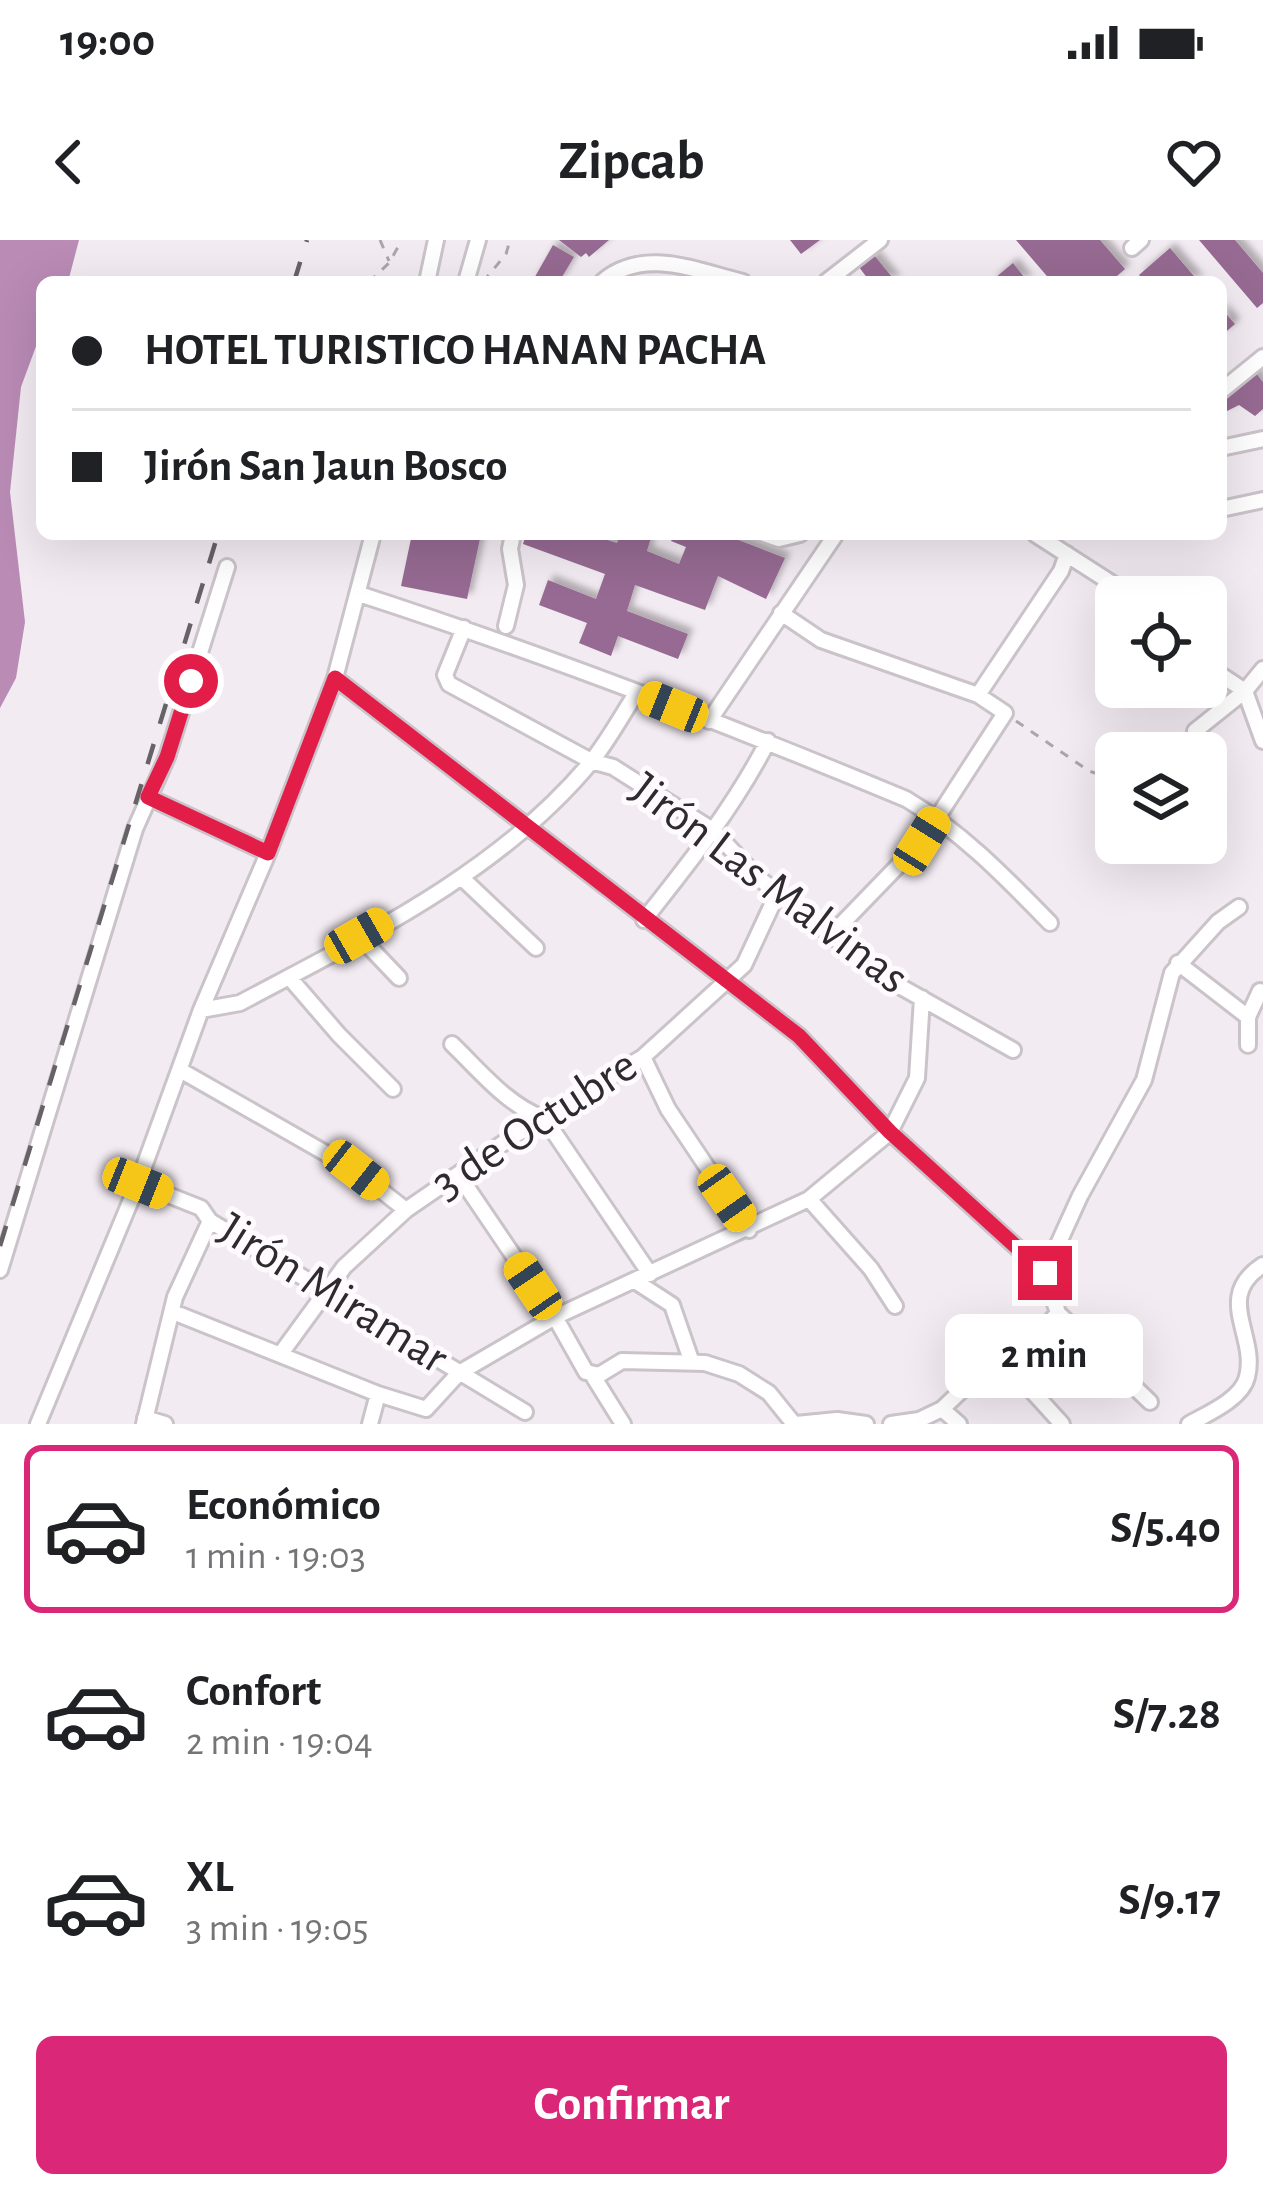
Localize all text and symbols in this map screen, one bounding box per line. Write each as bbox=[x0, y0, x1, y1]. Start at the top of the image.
text: 19:00 bbox=[60, 19, 155, 64]
icon: back bbox=[36, 129, 102, 195]
icon: heart bbox=[1161, 129, 1227, 195]
text: Zipcab bbox=[559, 135, 704, 189]
text: HOTEL TURISTICO HANAN PACHA bbox=[144, 328, 766, 373]
text: Jirón San Jaun Bosco bbox=[144, 444, 507, 489]
map controls bbox=[1095, 576, 1227, 864]
button: locate bbox=[1095, 576, 1227, 708]
route start bbox=[164, 654, 218, 708]
car bbox=[633, 677, 713, 737]
button: layers bbox=[1095, 732, 1227, 864]
street label: Jirón Las Malvinas bbox=[621, 764, 917, 1004]
car bbox=[888, 801, 956, 881]
car bbox=[319, 902, 399, 970]
street label: 3 de Octubre bbox=[424, 1041, 646, 1209]
car bbox=[317, 1134, 395, 1206]
car bbox=[98, 1153, 178, 1213]
car bbox=[692, 1158, 762, 1238]
street label: Jirón Miramar bbox=[210, 1205, 456, 1383]
car bbox=[498, 1246, 568, 1326]
route end bbox=[1018, 1246, 1072, 1300]
callout: 2 min bbox=[946, 1315, 1144, 1399]
text: 2 min bbox=[1001, 1336, 1087, 1375]
icon: car bbox=[42, 1475, 150, 1583]
text: Económico bbox=[186, 1483, 381, 1528]
text: S/5.40 bbox=[1110, 1506, 1221, 1551]
text: 1 min · 19:03 bbox=[186, 1537, 366, 1576]
icon: car bbox=[42, 1661, 150, 1769]
text: Confort bbox=[186, 1669, 321, 1714]
text: S/7.28 bbox=[1113, 1692, 1221, 1737]
text: 2 min · 19:04 bbox=[186, 1723, 373, 1762]
icon: car bbox=[42, 1847, 150, 1955]
text: XL bbox=[186, 1855, 234, 1900]
text: S/9.17 bbox=[1118, 1878, 1221, 1923]
text: 3 min · 19:05 bbox=[186, 1909, 369, 1948]
button: Confirmar bbox=[36, 2036, 1227, 2174]

